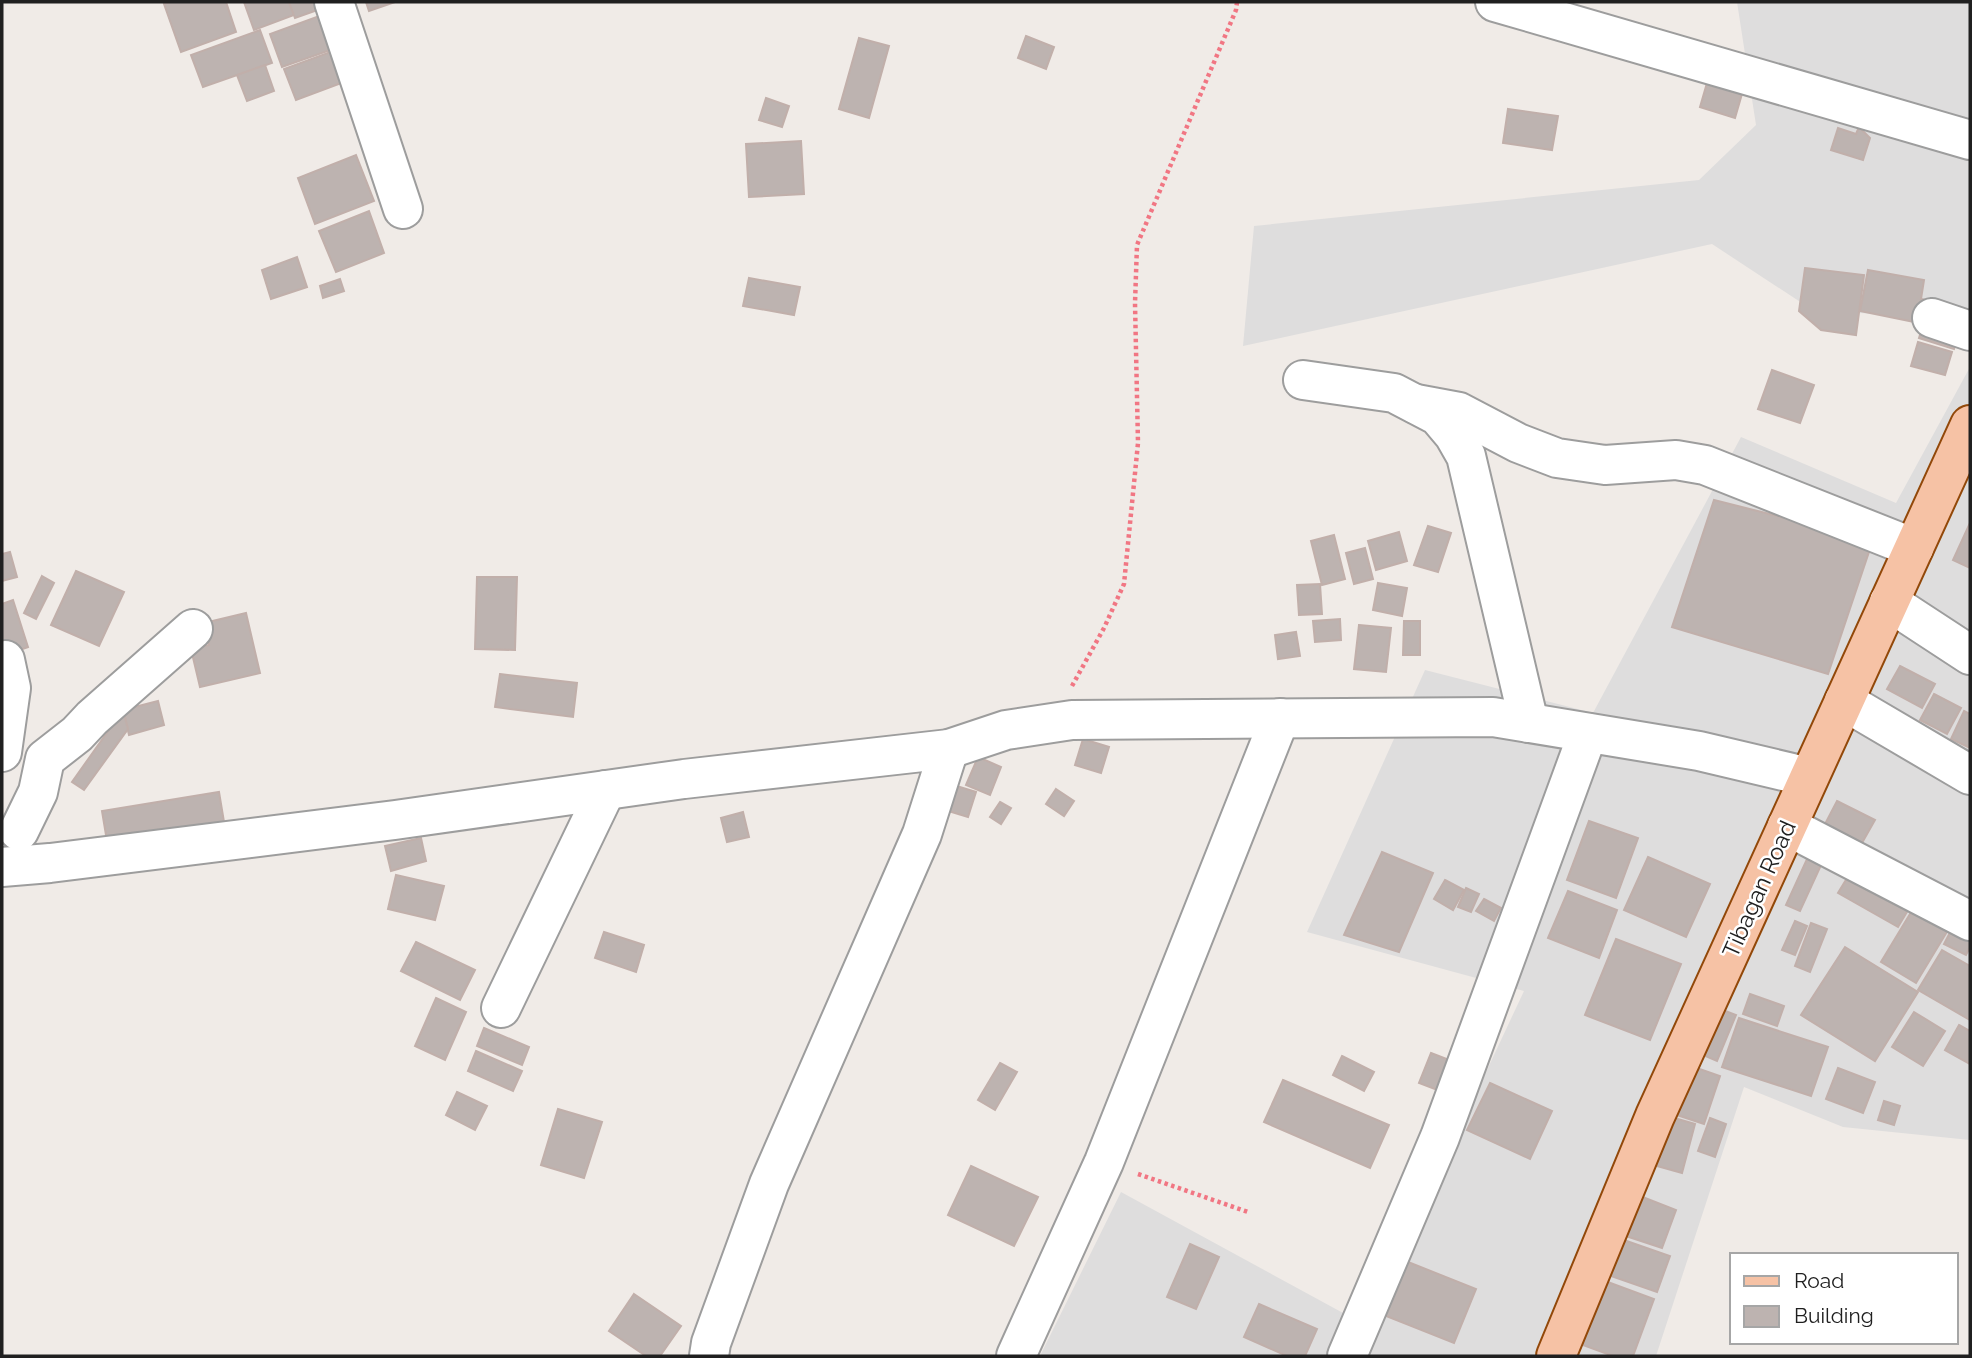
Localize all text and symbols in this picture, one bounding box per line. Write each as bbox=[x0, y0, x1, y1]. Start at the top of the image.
street label: Tibagan Road bbox=[1716, 816, 1801, 961]
legend bbox=[1730, 1253, 1958, 1344]
text: Road bbox=[1794, 1268, 1844, 1293]
text: Building bbox=[1794, 1303, 1874, 1328]

